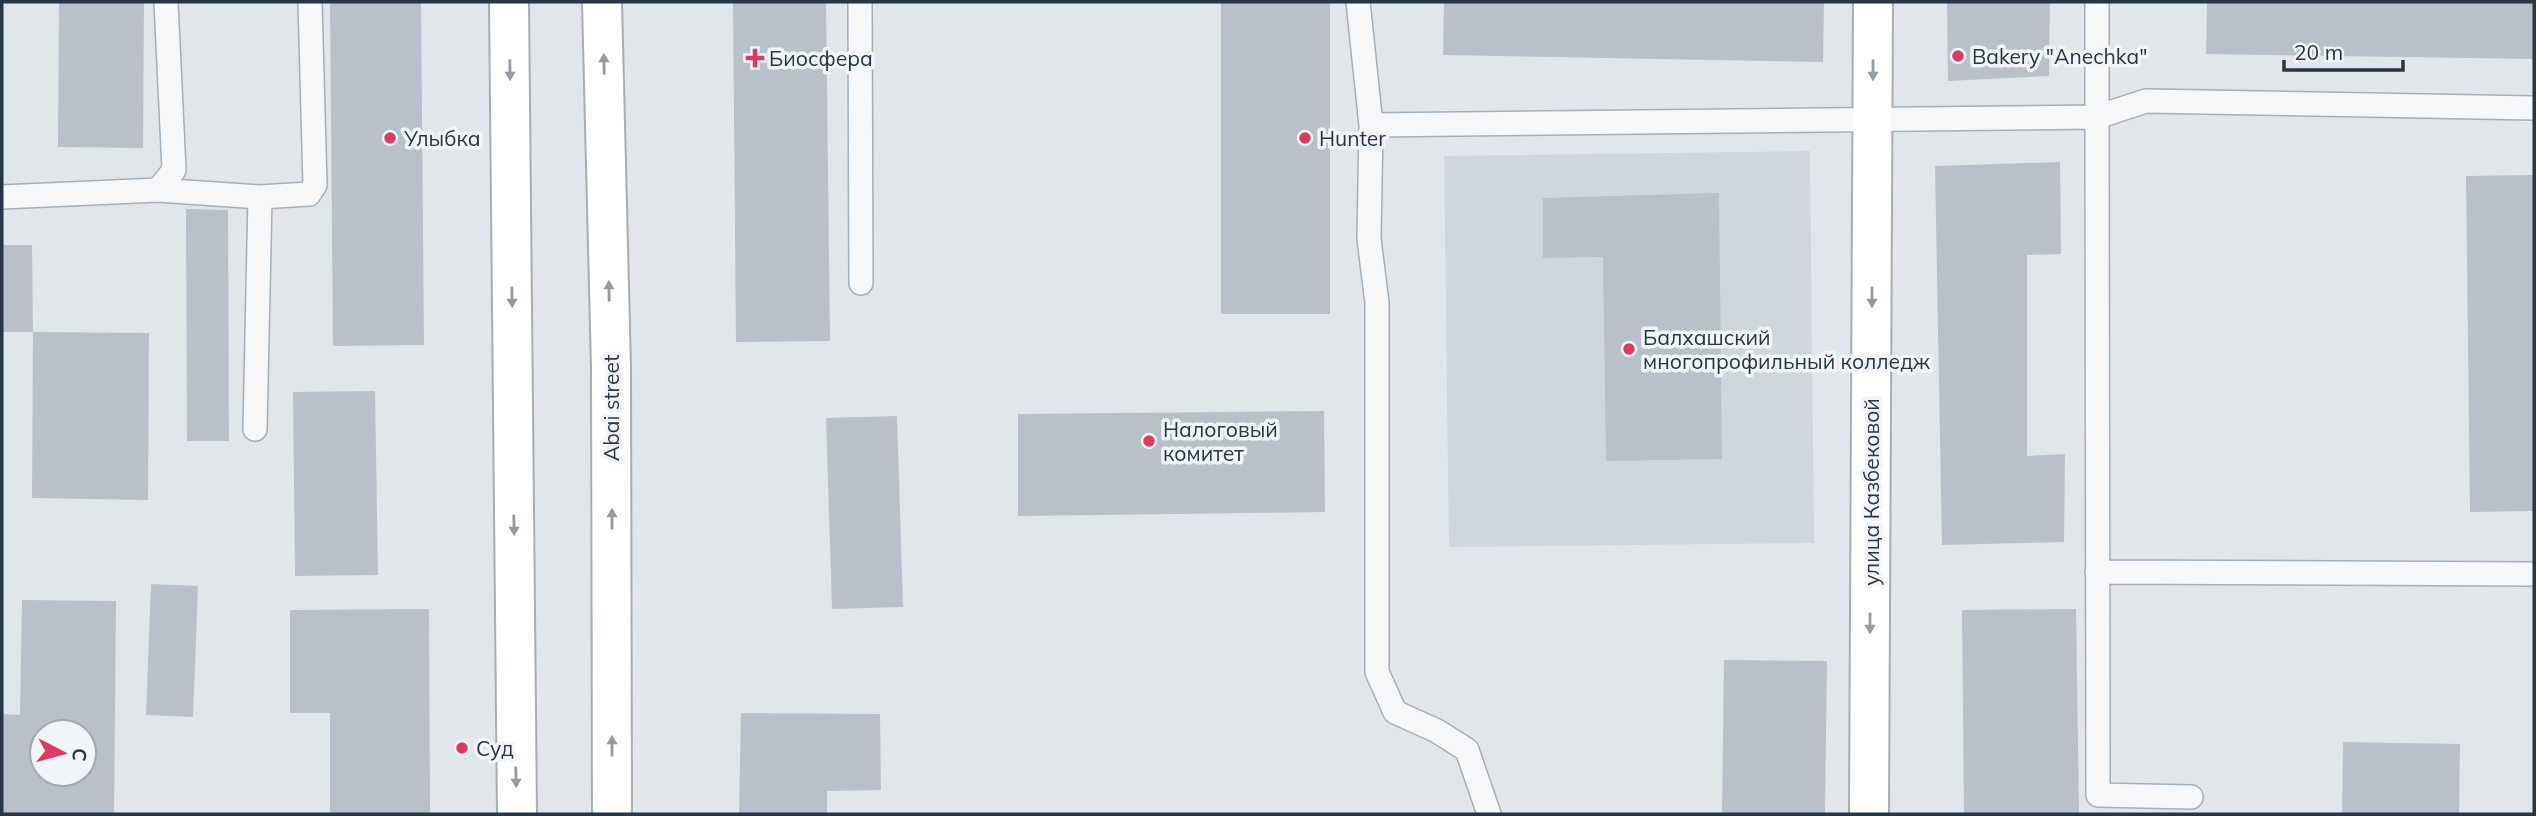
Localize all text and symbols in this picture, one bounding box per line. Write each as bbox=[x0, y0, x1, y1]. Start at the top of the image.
scale bar bbox=[2284, 28, 2403, 72]
text: 20 m bbox=[2294, 39, 2343, 65]
place label: Bakery "Anechka" bbox=[1972, 43, 2147, 69]
place label: Биосфера bbox=[769, 45, 873, 71]
marker: Bakery "Anechka" bbox=[1950, 48, 1966, 64]
marker: Биосфера bbox=[747, 50, 763, 66]
one-way arrow bbox=[598, 52, 609, 74]
one-way arrow bbox=[504, 59, 516, 81]
one-way arrow bbox=[1867, 59, 1879, 81]
place label: Улыбка bbox=[403, 125, 481, 151]
place label: Hunter bbox=[1319, 125, 1386, 151]
marker: Улыбка bbox=[382, 130, 398, 146]
marker: Hunter bbox=[1297, 130, 1313, 146]
one-way arrow bbox=[603, 280, 615, 302]
one-way arrow bbox=[506, 287, 518, 309]
one-way arrow bbox=[1866, 287, 1878, 309]
place label: Балхашский многопрофильный колледж bbox=[1643, 324, 1930, 374]
marker: Балхашский многопрофильный колледж bbox=[1621, 341, 1637, 357]
street label: Abai street bbox=[598, 355, 624, 461]
street label: улица Казбековой bbox=[1858, 398, 1884, 586]
place label: Налоговый комитет bbox=[1163, 416, 1278, 466]
marker: Налоговый комитет bbox=[1141, 433, 1157, 449]
one-way arrow bbox=[606, 507, 617, 529]
one-way arrow bbox=[508, 514, 520, 536]
one-way arrow bbox=[1864, 612, 1876, 634]
north arrow bbox=[28, 718, 98, 788]
place label: Суд bbox=[476, 735, 514, 761]
one-way arrow bbox=[606, 735, 618, 757]
marker: Суд bbox=[454, 740, 470, 756]
text: С bbox=[67, 747, 93, 763]
one-way arrow bbox=[510, 766, 522, 788]

